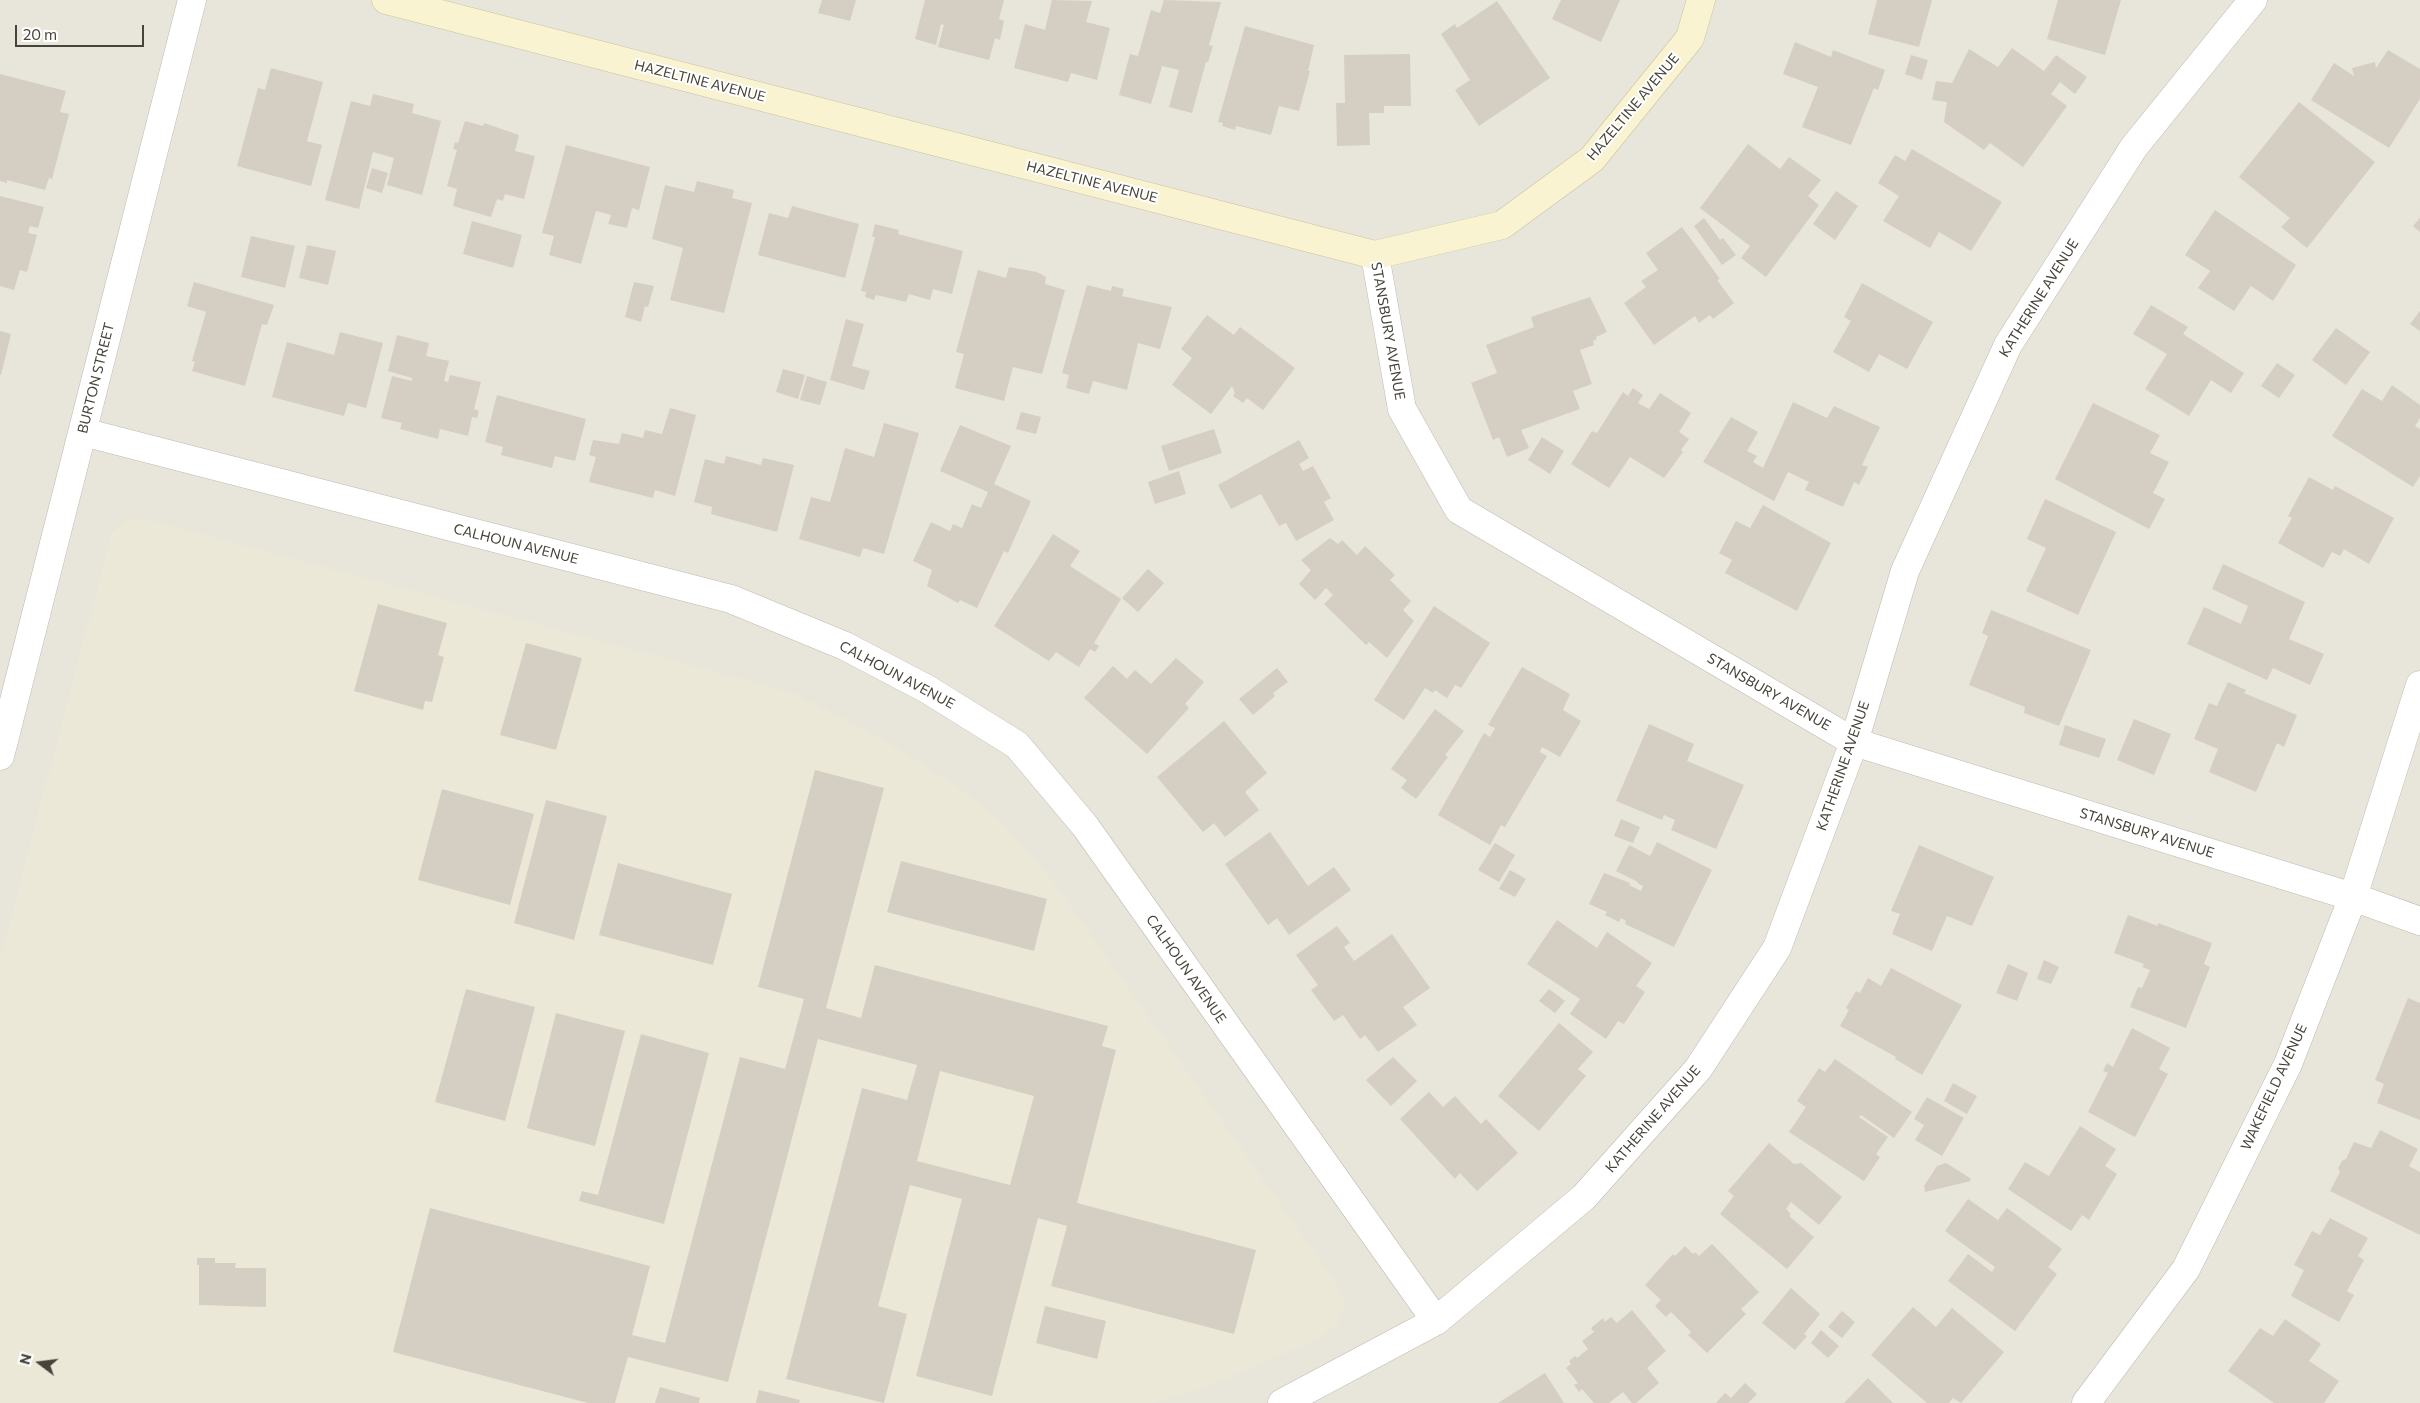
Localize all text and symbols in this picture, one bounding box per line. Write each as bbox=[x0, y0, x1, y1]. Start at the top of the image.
scale bar bbox=[18, 15, 146, 47]
text: 20 m bbox=[23, 25, 57, 43]
street label: HAZELTINE AVENUE bbox=[1583, 50, 1683, 164]
street label: HAZELTINE AVENUE bbox=[633, 57, 767, 105]
street label: HAZELTINE AVENUE bbox=[1025, 158, 1159, 206]
street label: KATHERINE AVENUE bbox=[1996, 236, 2082, 360]
street label: STANSBURY AVENUE bbox=[1368, 261, 1408, 401]
street label: BURTON STREET bbox=[74, 321, 118, 435]
street label: CALHOUN AVENUE bbox=[452, 520, 580, 568]
street label: CALHOUN AVENUE bbox=[836, 637, 958, 713]
street label: STANSBURY AVENUE bbox=[1704, 650, 1834, 734]
street label: KATHERINE AVENUE bbox=[1813, 699, 1873, 833]
street label: STANSBURY AVENUE bbox=[2078, 805, 2216, 861]
street label: CALHOUN AVENUE bbox=[1142, 912, 1230, 1026]
street label: WAKEFIELD AVENUE bbox=[2237, 1021, 2311, 1153]
street label: KATHERINE AVENUE bbox=[1602, 1062, 1704, 1176]
north arrow bbox=[15, 1338, 65, 1388]
text: N bbox=[15, 1352, 35, 1366]

